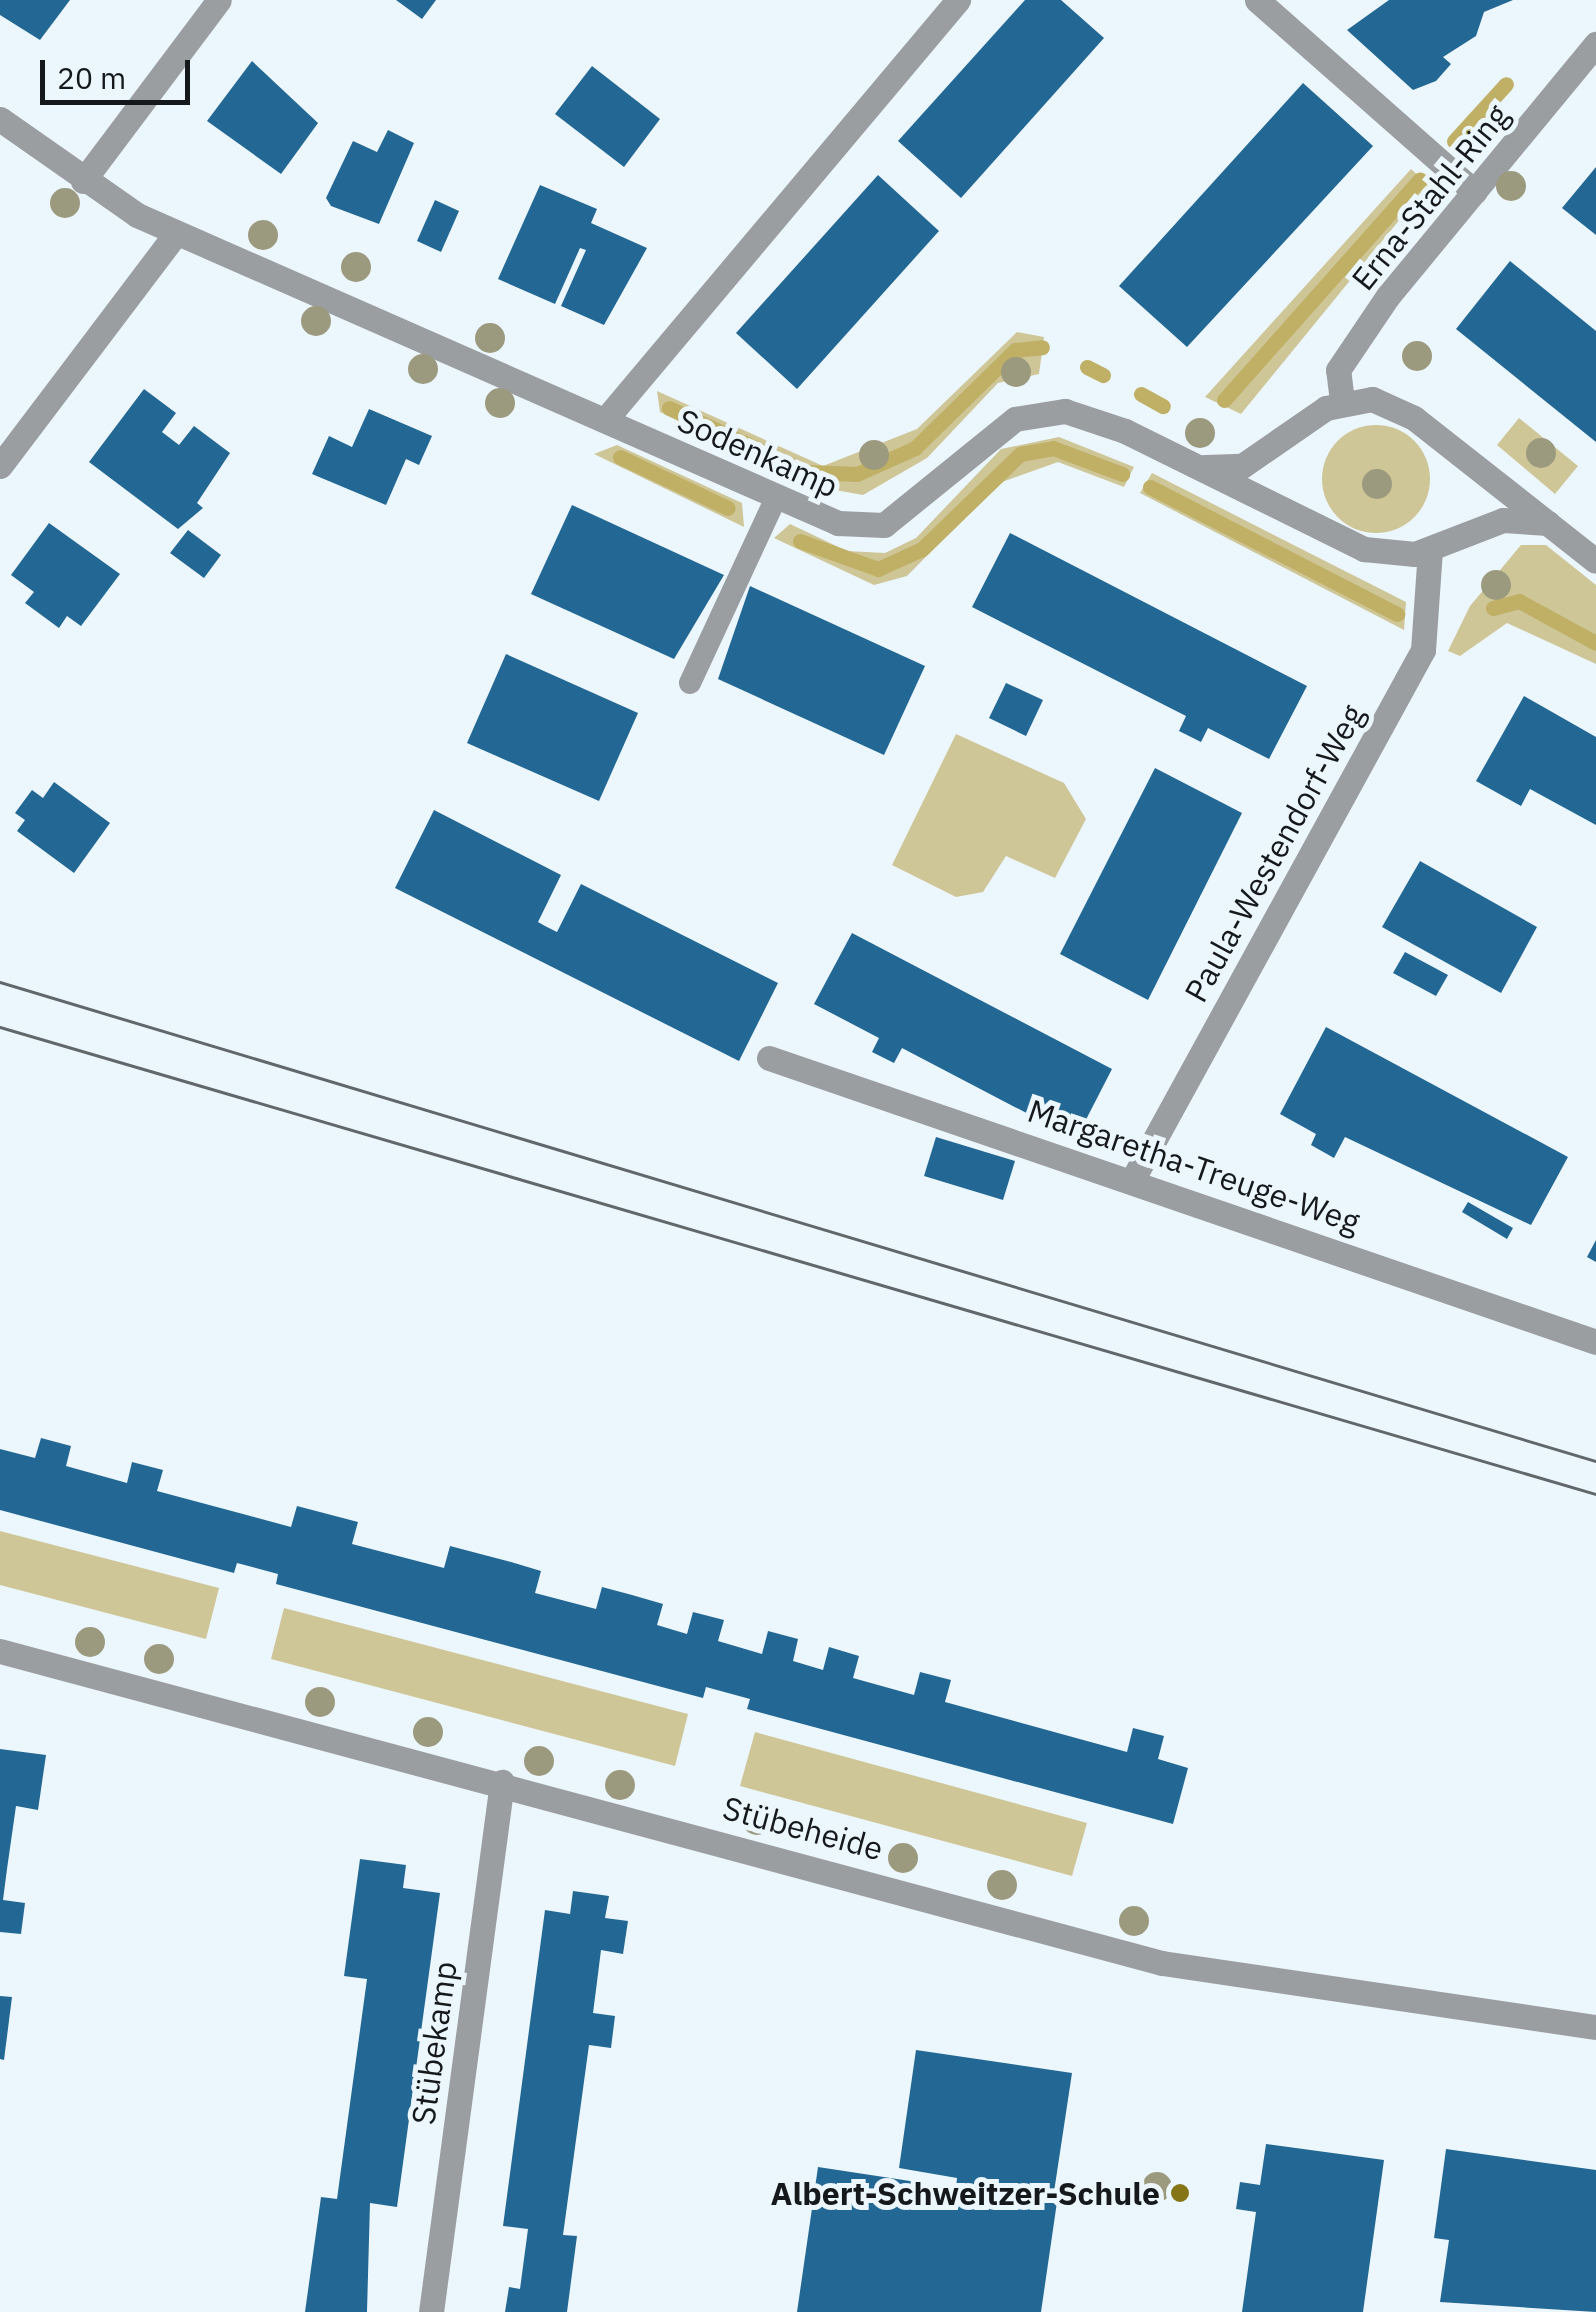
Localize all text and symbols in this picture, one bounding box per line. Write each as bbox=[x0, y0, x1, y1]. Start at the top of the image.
scale bar bbox=[45, 40, 195, 102]
text: 20 m bbox=[57, 58, 126, 97]
street label: Erna-Stahl-Ring bbox=[1344, 97, 1516, 297]
street label: Sodenkamp bbox=[672, 401, 844, 505]
street label: Paula-Westendorf-Weg bbox=[1176, 698, 1372, 1008]
street label: Margaretha-Treuge-Weg bbox=[1023, 1091, 1365, 1241]
street label: Stübeheide bbox=[719, 1788, 887, 1868]
street label: Stübekamp bbox=[404, 1959, 464, 2127]
place label: Albert-Schweitzer-Schule bbox=[771, 2174, 1160, 2212]
marker: Albert-Schweitzer-Schule bbox=[1169, 2182, 1191, 2204]

